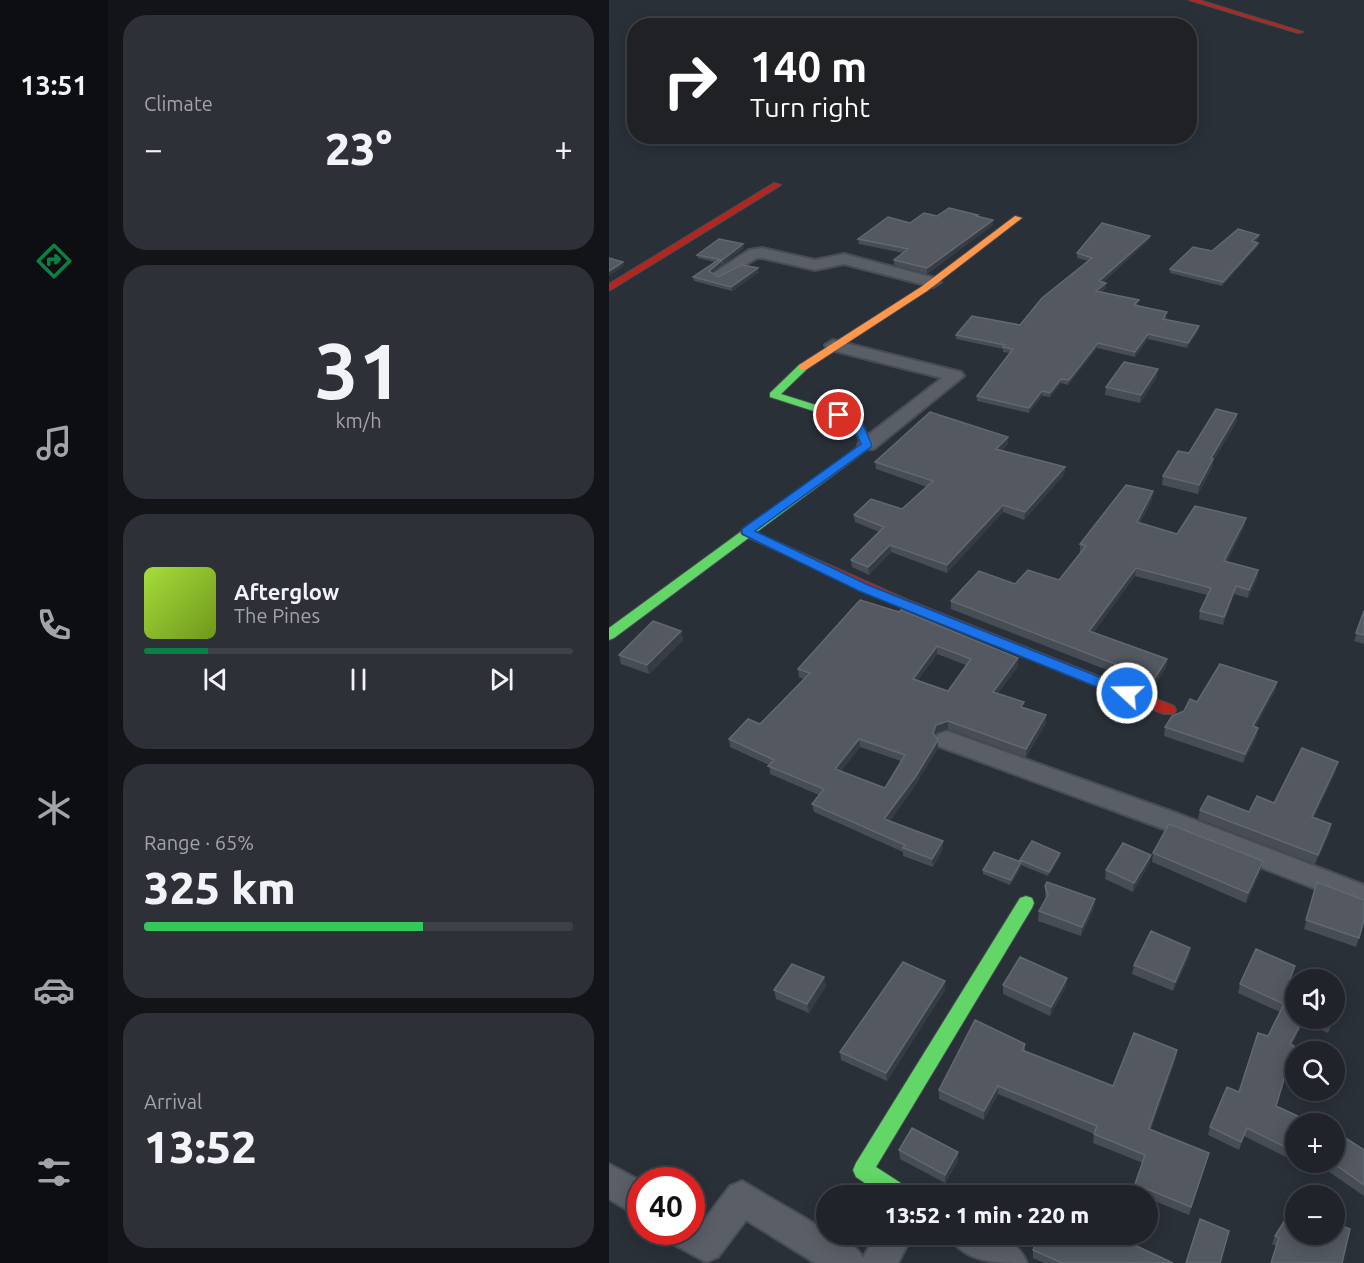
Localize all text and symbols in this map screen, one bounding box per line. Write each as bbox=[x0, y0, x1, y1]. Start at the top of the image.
icon: right bbox=[651, 42, 729, 120]
text: 140 m bbox=[750, 43, 867, 90]
text: 13:51 bbox=[20, 70, 88, 100]
text: Climate bbox=[144, 92, 213, 115]
text: Turn right bbox=[750, 92, 870, 122]
text: 23° bbox=[325, 123, 392, 174]
text: − bbox=[144, 130, 163, 167]
text: + bbox=[554, 130, 573, 167]
icon: directions bbox=[33, 240, 75, 282]
text: 31 bbox=[315, 326, 402, 414]
pin bbox=[813, 389, 864, 440]
icon: arrive bbox=[822, 398, 855, 431]
text: km/h bbox=[335, 409, 382, 432]
icon: music bbox=[33, 422, 75, 464]
text: Afterglow bbox=[234, 579, 339, 604]
icon: phone bbox=[33, 604, 75, 646]
text: The Pines bbox=[234, 604, 320, 627]
position arrow bbox=[1095, 661, 1159, 725]
icon: previous bbox=[199, 663, 232, 696]
icon: pause bbox=[342, 663, 375, 696]
icon: next bbox=[485, 663, 518, 696]
icon: climate bbox=[33, 787, 75, 829]
text: Range · 65% bbox=[144, 831, 254, 854]
text: 325 km bbox=[144, 862, 296, 913]
icon: car bbox=[33, 969, 75, 1011]
map controls bbox=[1285, 969, 1345, 1245]
button: sound bbox=[1285, 969, 1345, 1029]
button: search bbox=[1285, 1041, 1345, 1101]
text: Arrival bbox=[144, 1090, 202, 1113]
button: + bbox=[1285, 1113, 1345, 1173]
text: 13:52 bbox=[144, 1121, 257, 1172]
icon: filters bbox=[33, 1151, 75, 1193]
speed limit sign: 40 bbox=[627, 1167, 705, 1245]
button: − bbox=[1285, 1185, 1345, 1245]
text: 13:52 · 1 min · 220 m bbox=[885, 1202, 1089, 1227]

